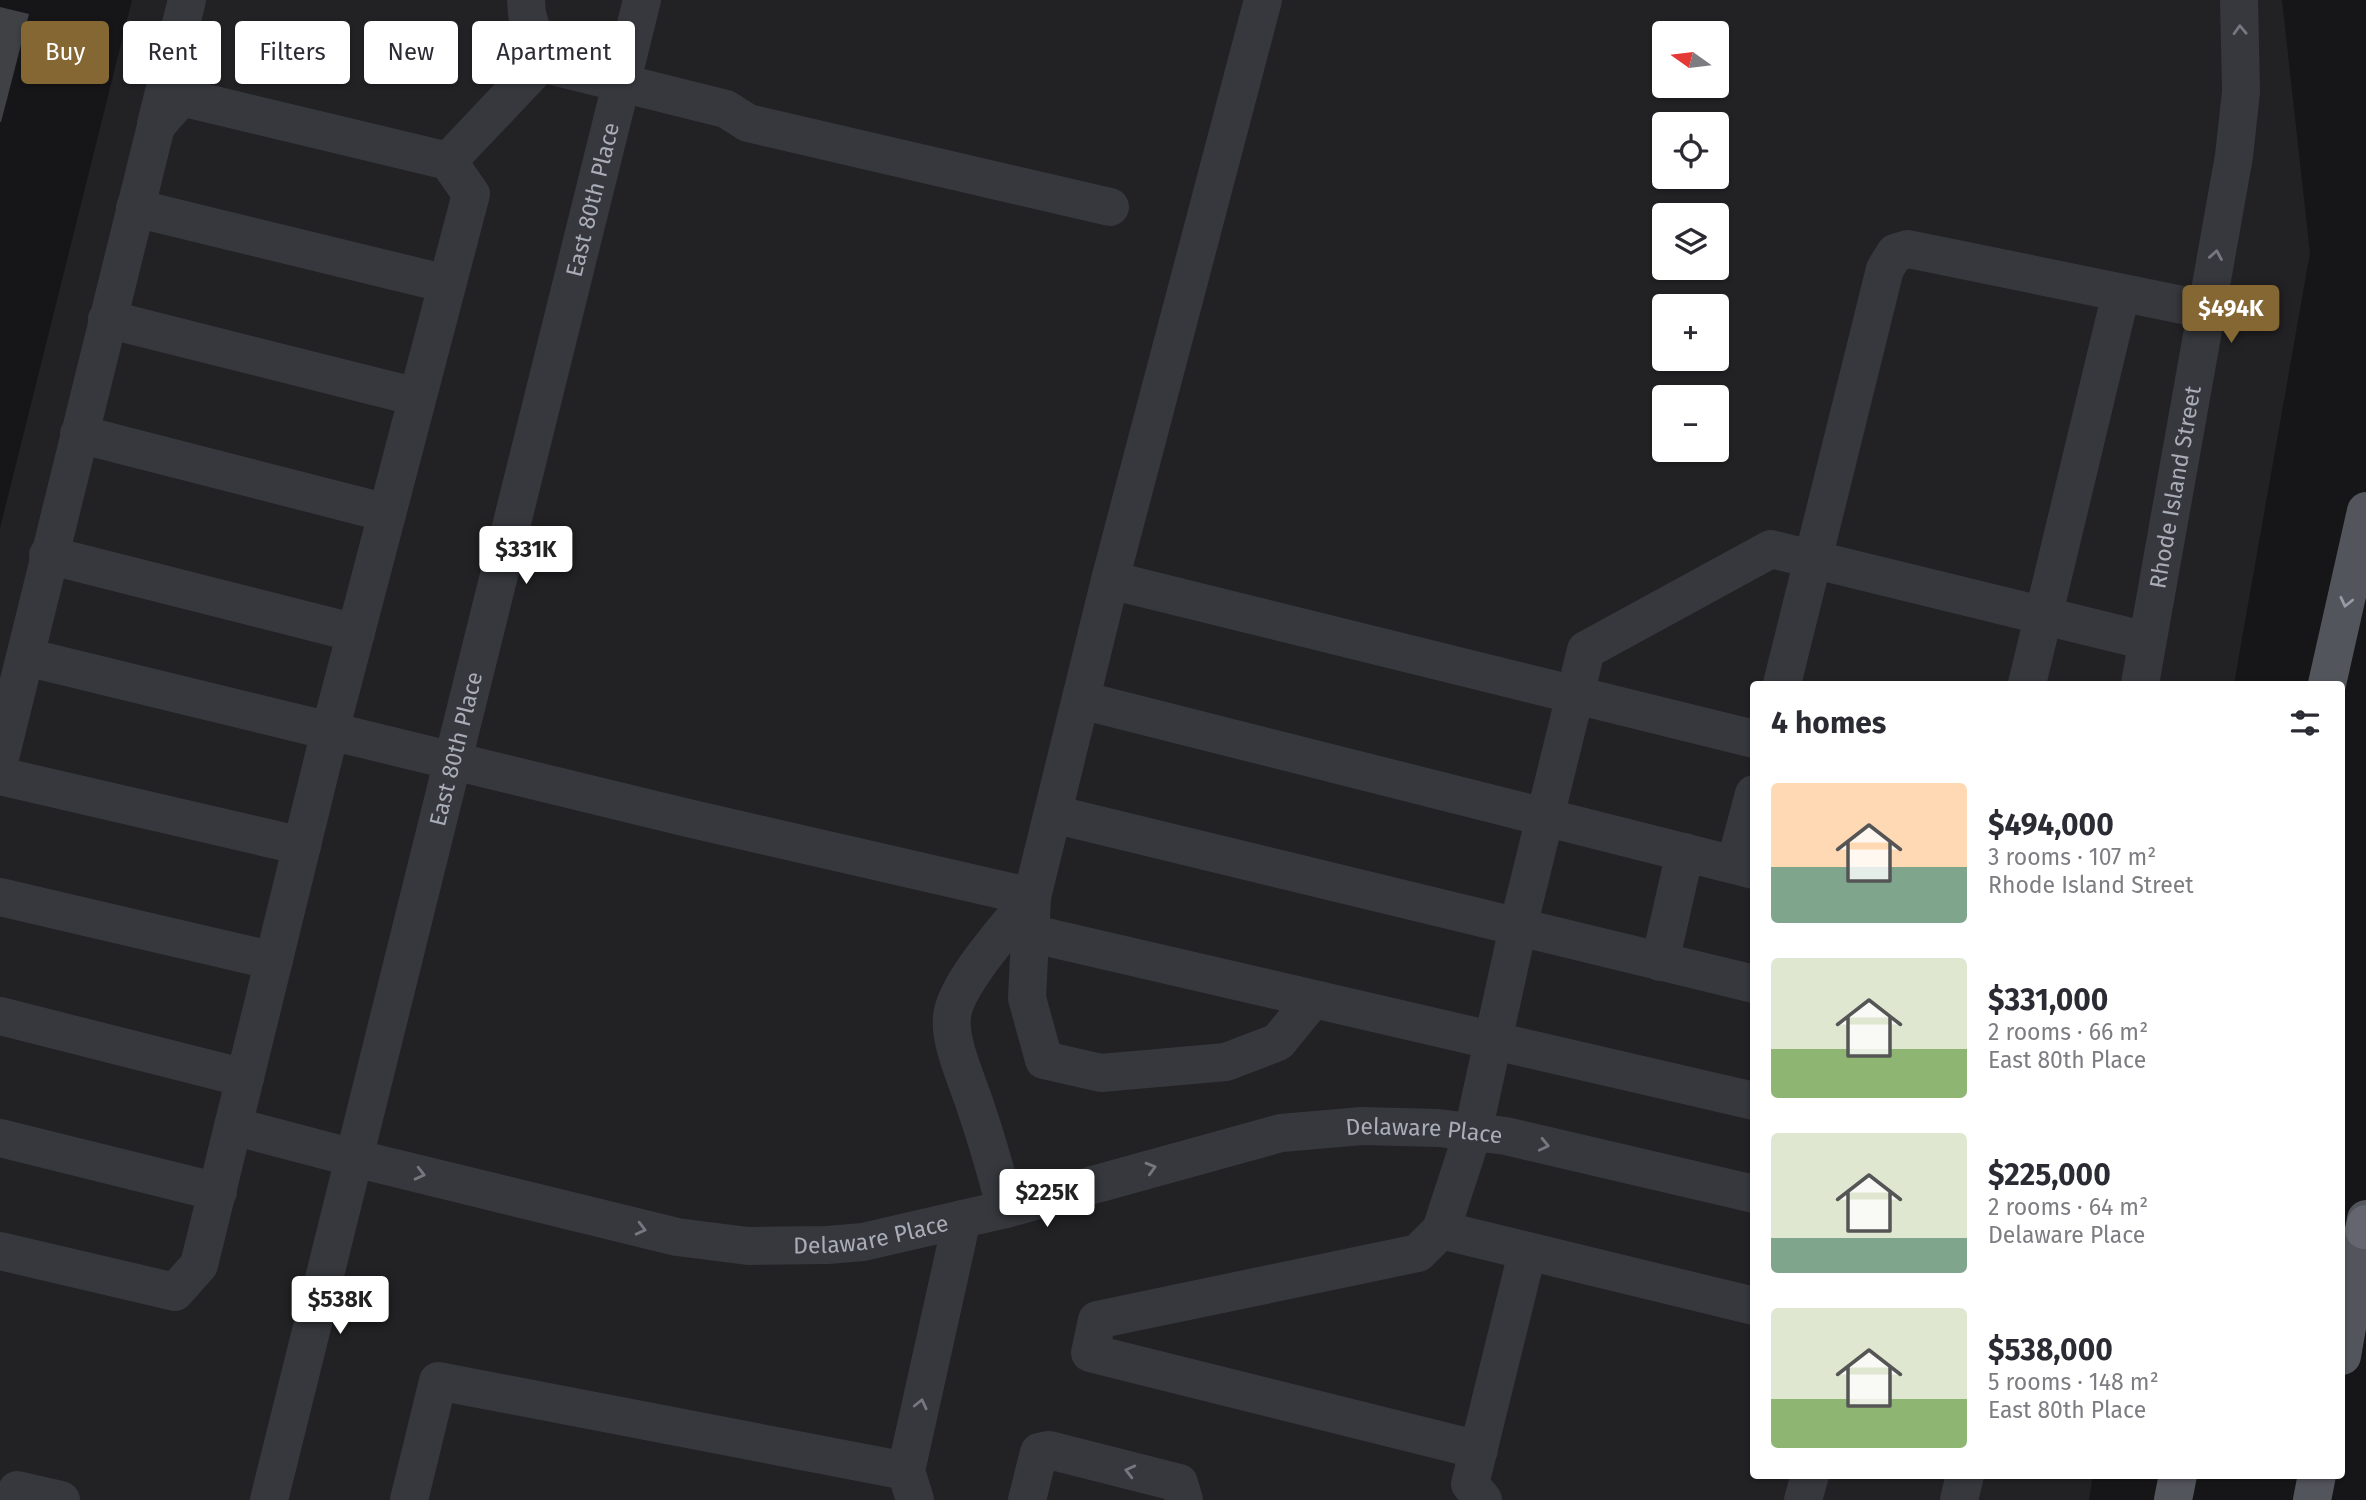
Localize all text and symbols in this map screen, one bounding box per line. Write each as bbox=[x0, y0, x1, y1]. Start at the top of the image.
chip: Buy bbox=[21, 21, 109, 84]
chip: Rent bbox=[123, 21, 221, 84]
chip: Filters bbox=[235, 21, 350, 84]
chip: New bbox=[364, 21, 458, 84]
chip: Apartment bbox=[472, 21, 635, 84]
north arrow bbox=[1652, 21, 1729, 98]
map controls bbox=[1652, 21, 1729, 462]
one-way arrow bbox=[2233, 24, 2248, 35]
button: locate bbox=[1652, 112, 1729, 189]
street label: East 80th Place bbox=[560, 119, 625, 280]
button: layers bbox=[1652, 203, 1729, 280]
one-way arrow bbox=[2208, 249, 2223, 261]
pin: $494K bbox=[2182, 286, 2280, 345]
button: + bbox=[1652, 294, 1729, 371]
text: $494K bbox=[2198, 294, 2264, 322]
street label: Rhode Island Street bbox=[2143, 383, 2207, 591]
button: − bbox=[1652, 385, 1729, 462]
pin: $331K bbox=[477, 526, 575, 586]
text: $331K bbox=[495, 535, 557, 563]
one-way arrow bbox=[2340, 596, 2354, 608]
street label: East 80th Place bbox=[423, 669, 488, 829]
icon: filters bbox=[2286, 704, 2324, 742]
text: 4 homes bbox=[1771, 705, 1886, 741]
text: $494,000 bbox=[1988, 807, 2114, 843]
icon: home bbox=[1827, 811, 1911, 895]
text: 3 rooms · 107 m² bbox=[1988, 843, 2156, 871]
text: Rhode Island Street bbox=[1988, 871, 2194, 899]
text: $331,000 bbox=[1988, 982, 2108, 1018]
icon: home bbox=[1827, 986, 1911, 1070]
text: 2 rooms · 66 m² bbox=[1988, 1018, 2148, 1046]
text: East 80th Place bbox=[1988, 1046, 2146, 1074]
street label: Delaware Place bbox=[1344, 1112, 1504, 1149]
one-way arrow bbox=[1538, 1137, 1550, 1152]
text: $225,000 bbox=[1988, 1157, 2111, 1193]
icon: home bbox=[1827, 1161, 1911, 1245]
one-way arrow bbox=[1145, 1162, 1157, 1176]
one-way arrow bbox=[414, 1166, 426, 1180]
pin: $225K bbox=[998, 1170, 1096, 1229]
text: $225K bbox=[1015, 1178, 1079, 1206]
text: 2 rooms · 64 m² bbox=[1988, 1193, 2148, 1221]
street label: Delaware Place bbox=[793, 1209, 951, 1259]
one-way arrow bbox=[635, 1221, 647, 1235]
text: Delaware Place bbox=[1988, 1221, 2145, 1249]
pin: $538K bbox=[291, 1276, 389, 1336]
text: $538K bbox=[308, 1285, 372, 1313]
text: $538,000 bbox=[1988, 1332, 2113, 1368]
icon: home bbox=[1827, 1336, 1911, 1420]
text: 5 rooms · 148 m² bbox=[1988, 1368, 2159, 1396]
text: East 80th Place bbox=[1988, 1396, 2146, 1424]
one-way arrow bbox=[913, 1398, 927, 1410]
one-way arrow bbox=[1124, 1465, 1136, 1479]

